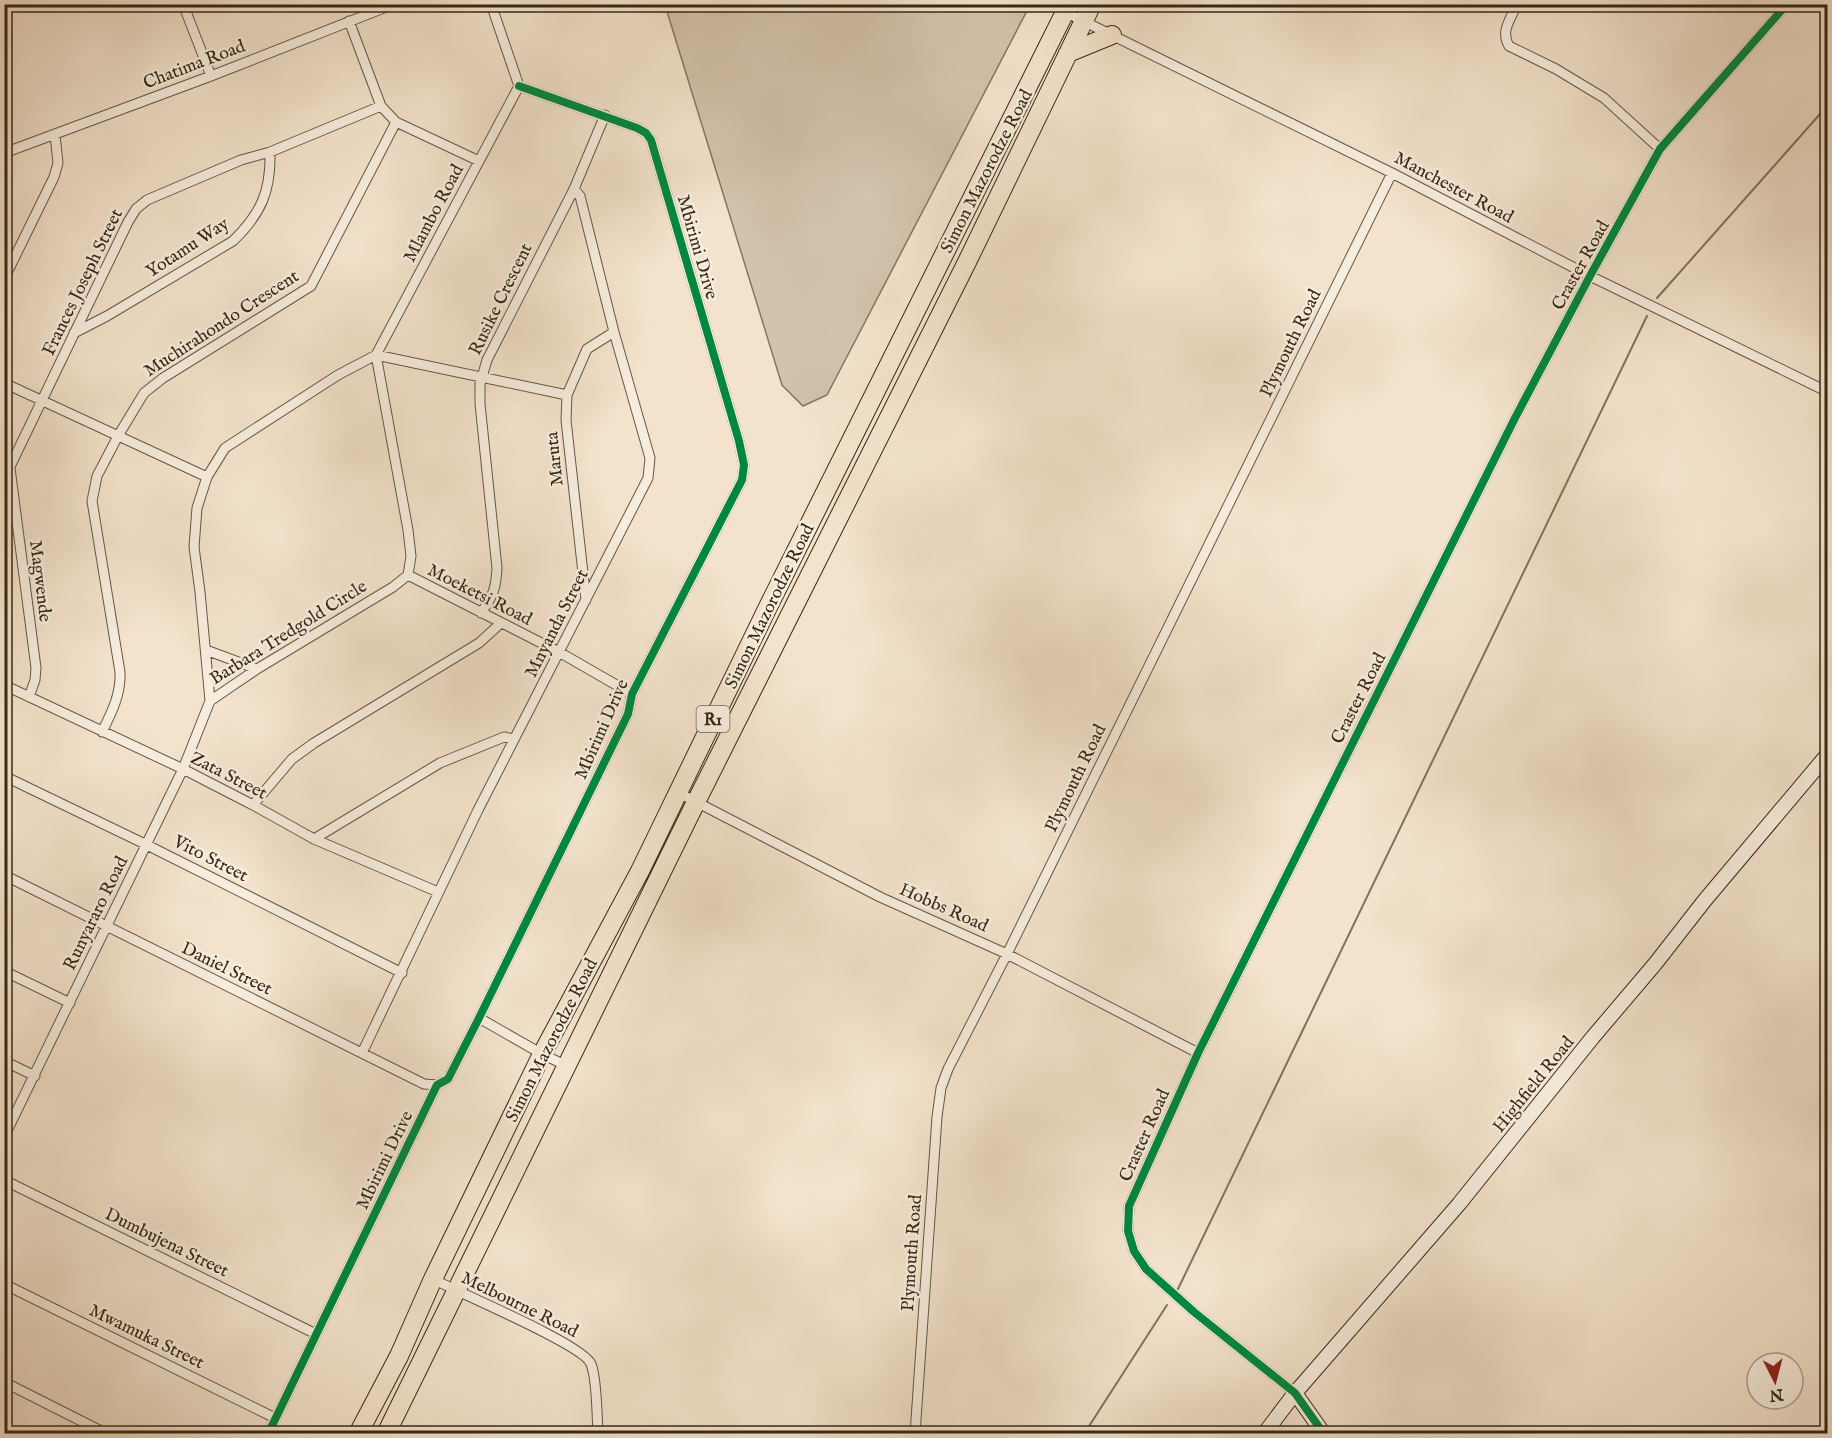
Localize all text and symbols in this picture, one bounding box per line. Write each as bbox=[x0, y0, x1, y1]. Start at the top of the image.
street label: Chatima Road bbox=[140, 35, 249, 95]
street label: Simon Mazorodze Road bbox=[936, 86, 1039, 257]
street label: Manchester Road bbox=[1390, 147, 1517, 230]
street label: Mlambo Road bbox=[399, 161, 470, 267]
street label: Mbirimi Drive bbox=[671, 193, 722, 302]
street label: Frances Joseph Street bbox=[38, 206, 129, 360]
street label: Yotamu Way bbox=[142, 213, 234, 284]
street label: Craster Road bbox=[1547, 216, 1616, 315]
street label: Rusike Crescent bbox=[464, 240, 538, 359]
street label: Muchirahondo Crescent bbox=[140, 266, 304, 383]
street label: Plymouth Road bbox=[1255, 286, 1328, 401]
street label: Maruta bbox=[541, 430, 570, 487]
street label: Simon Mazorodze Road bbox=[720, 520, 820, 693]
street label: Magwende bbox=[23, 539, 56, 623]
street label: Moeketsi Road bbox=[423, 559, 536, 632]
street label: Mnyanda Street bbox=[520, 566, 594, 682]
street label: Barbara Tredgold Circle bbox=[206, 576, 372, 691]
street label: Craster Road bbox=[1327, 649, 1392, 748]
street label: Mbirimi Drive bbox=[570, 676, 635, 783]
road number: R1 bbox=[696, 706, 730, 732]
street label: Plymouth Road bbox=[1040, 721, 1113, 836]
street label: Zata Street bbox=[186, 747, 271, 805]
street label: Vito Street bbox=[168, 830, 252, 888]
street label: Runyararo Road bbox=[59, 852, 134, 975]
street label: Hobbs Road bbox=[895, 879, 992, 938]
street label: Daniel Street bbox=[177, 937, 276, 1001]
street label: Simon Mazorodze Road bbox=[501, 955, 604, 1126]
street label: Highfield Road bbox=[1488, 1032, 1580, 1138]
street label: Craster Road bbox=[1115, 1085, 1176, 1186]
street label: Mbirimi Drive bbox=[351, 1107, 419, 1214]
street label: Plymouth Road bbox=[897, 1193, 928, 1312]
street label: Dumbujena Street bbox=[101, 1203, 232, 1283]
street label: Melbourne Road bbox=[457, 1267, 582, 1344]
street label: Mwamuka Street bbox=[85, 1300, 208, 1375]
north arrow bbox=[1745, 1351, 1805, 1411]
text: N bbox=[1768, 1383, 1785, 1405]

